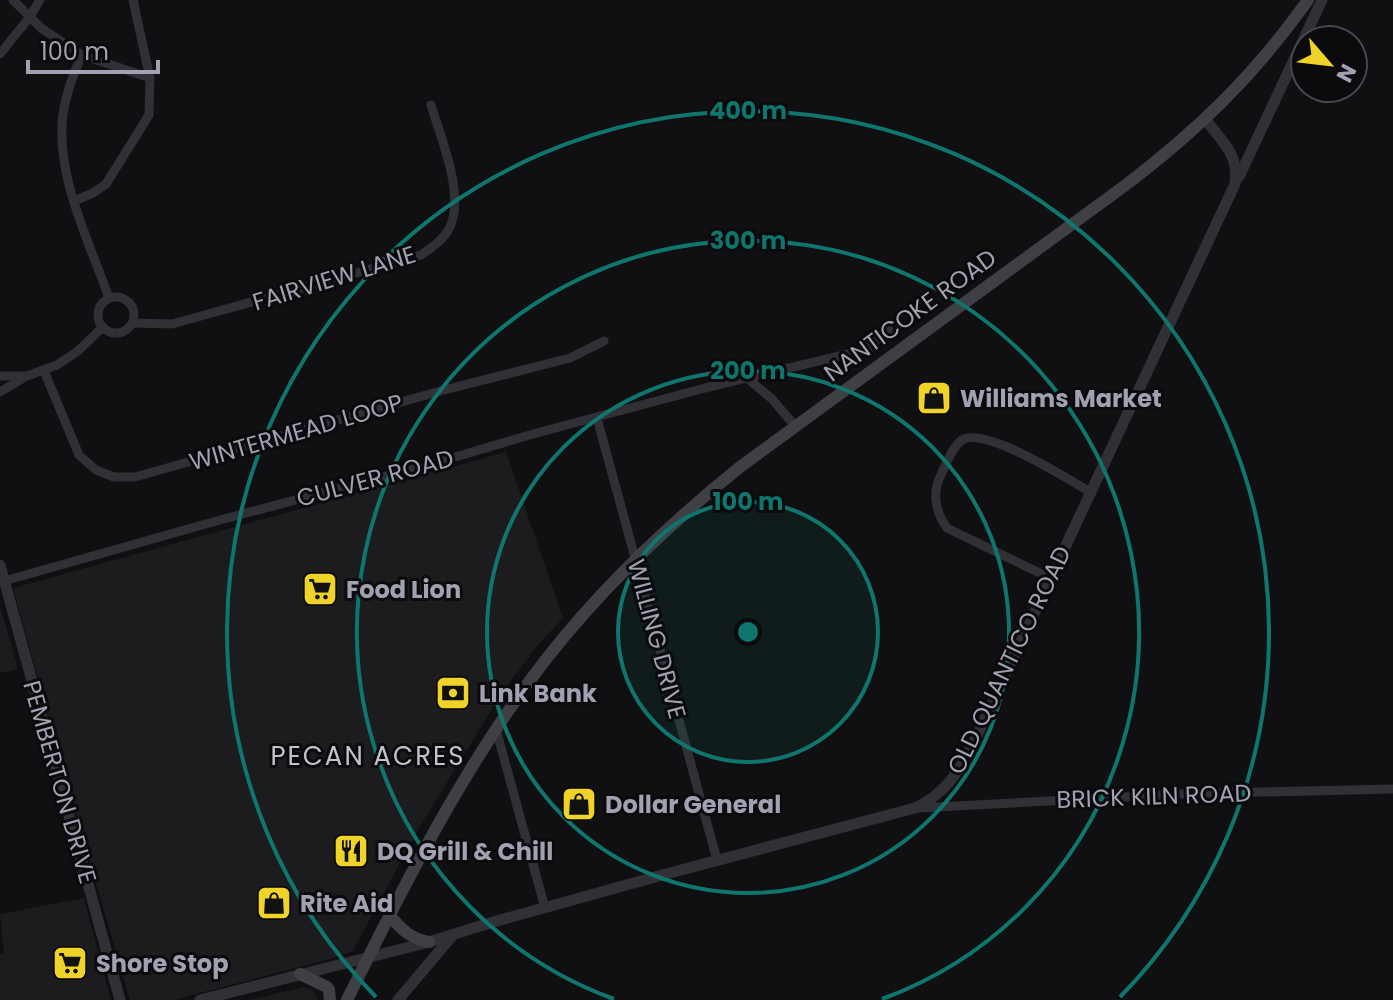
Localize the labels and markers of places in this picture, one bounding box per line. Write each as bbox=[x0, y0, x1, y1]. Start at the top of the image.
shop icon: Williams Market bbox=[915, 379, 953, 417]
place label: Williams Market bbox=[960, 382, 1162, 415]
supermarket icon: Food Lion bbox=[301, 570, 339, 608]
place label: Food Lion bbox=[346, 573, 461, 606]
centre of rings bbox=[734, 618, 762, 646]
bank icon: Link Bank bbox=[434, 674, 472, 712]
place label: Link Bank bbox=[479, 677, 597, 710]
shop icon: Dollar General bbox=[560, 785, 598, 823]
place label: Dollar General bbox=[605, 788, 781, 821]
restaurant icon: DQ Grill & Chill bbox=[332, 832, 370, 870]
place label: DQ Grill & Chill bbox=[377, 835, 553, 868]
shop icon: Rite Aid bbox=[255, 884, 293, 922]
place label: Rite Aid bbox=[300, 887, 393, 920]
supermarket icon: Shore Stop bbox=[51, 944, 89, 982]
place label: Shore Stop bbox=[96, 947, 228, 980]

